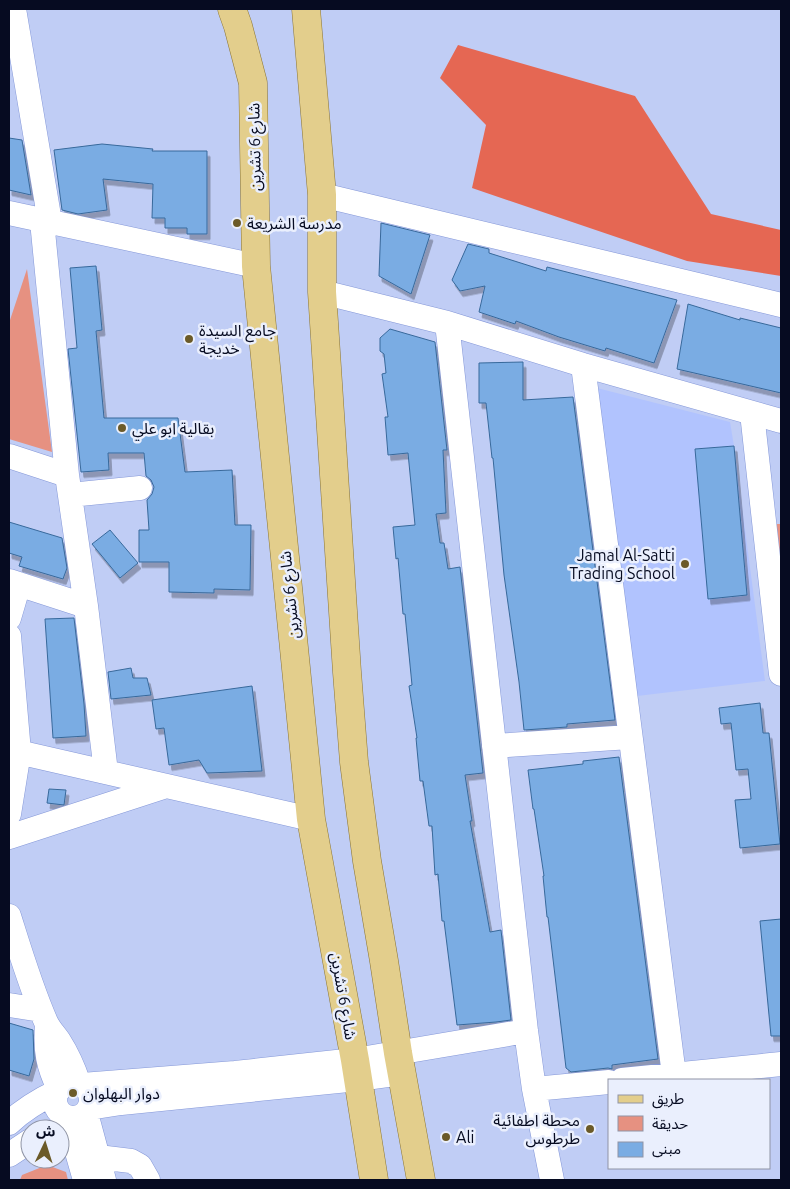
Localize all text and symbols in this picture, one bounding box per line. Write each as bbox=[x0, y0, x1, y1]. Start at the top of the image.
street label: شارع 6 تشرين bbox=[244, 103, 268, 191]
place label: مدرسة الشريعة bbox=[247, 214, 342, 233]
marker: مدرسة الشريعة bbox=[231, 217, 243, 229]
place label: جامع السيدة خديجة bbox=[199, 321, 276, 357]
marker: جامع السيدة خديجة bbox=[183, 333, 195, 345]
place label: بقالية ابو علي bbox=[132, 419, 214, 441]
marker: بقالية ابو علي bbox=[116, 422, 128, 434]
place label: Jamal Al-Satti Trading School bbox=[569, 546, 675, 582]
street label: شارع 6 تشرين bbox=[275, 550, 307, 640]
marker: Jamal Al-Satti Trading School bbox=[679, 558, 691, 570]
street label: شارع 6 تشرين bbox=[324, 951, 361, 1042]
legend bbox=[608, 1079, 770, 1169]
place label: دوار البهلوان bbox=[83, 1084, 160, 1103]
marker: دوار البهلوان bbox=[67, 1087, 79, 1099]
text: طريق bbox=[652, 1090, 684, 1109]
place label: محطة اطفائية طرطوس bbox=[493, 1111, 580, 1148]
text: حديقة bbox=[652, 1115, 688, 1132]
north arrow bbox=[20, 1119, 70, 1169]
text: ش bbox=[36, 1122, 56, 1140]
marker: محطة اطفائية طرطوس bbox=[584, 1123, 596, 1135]
place label: Ali bbox=[456, 1128, 474, 1146]
marker: Ali bbox=[440, 1131, 452, 1143]
text: مبنى bbox=[652, 1140, 681, 1158]

